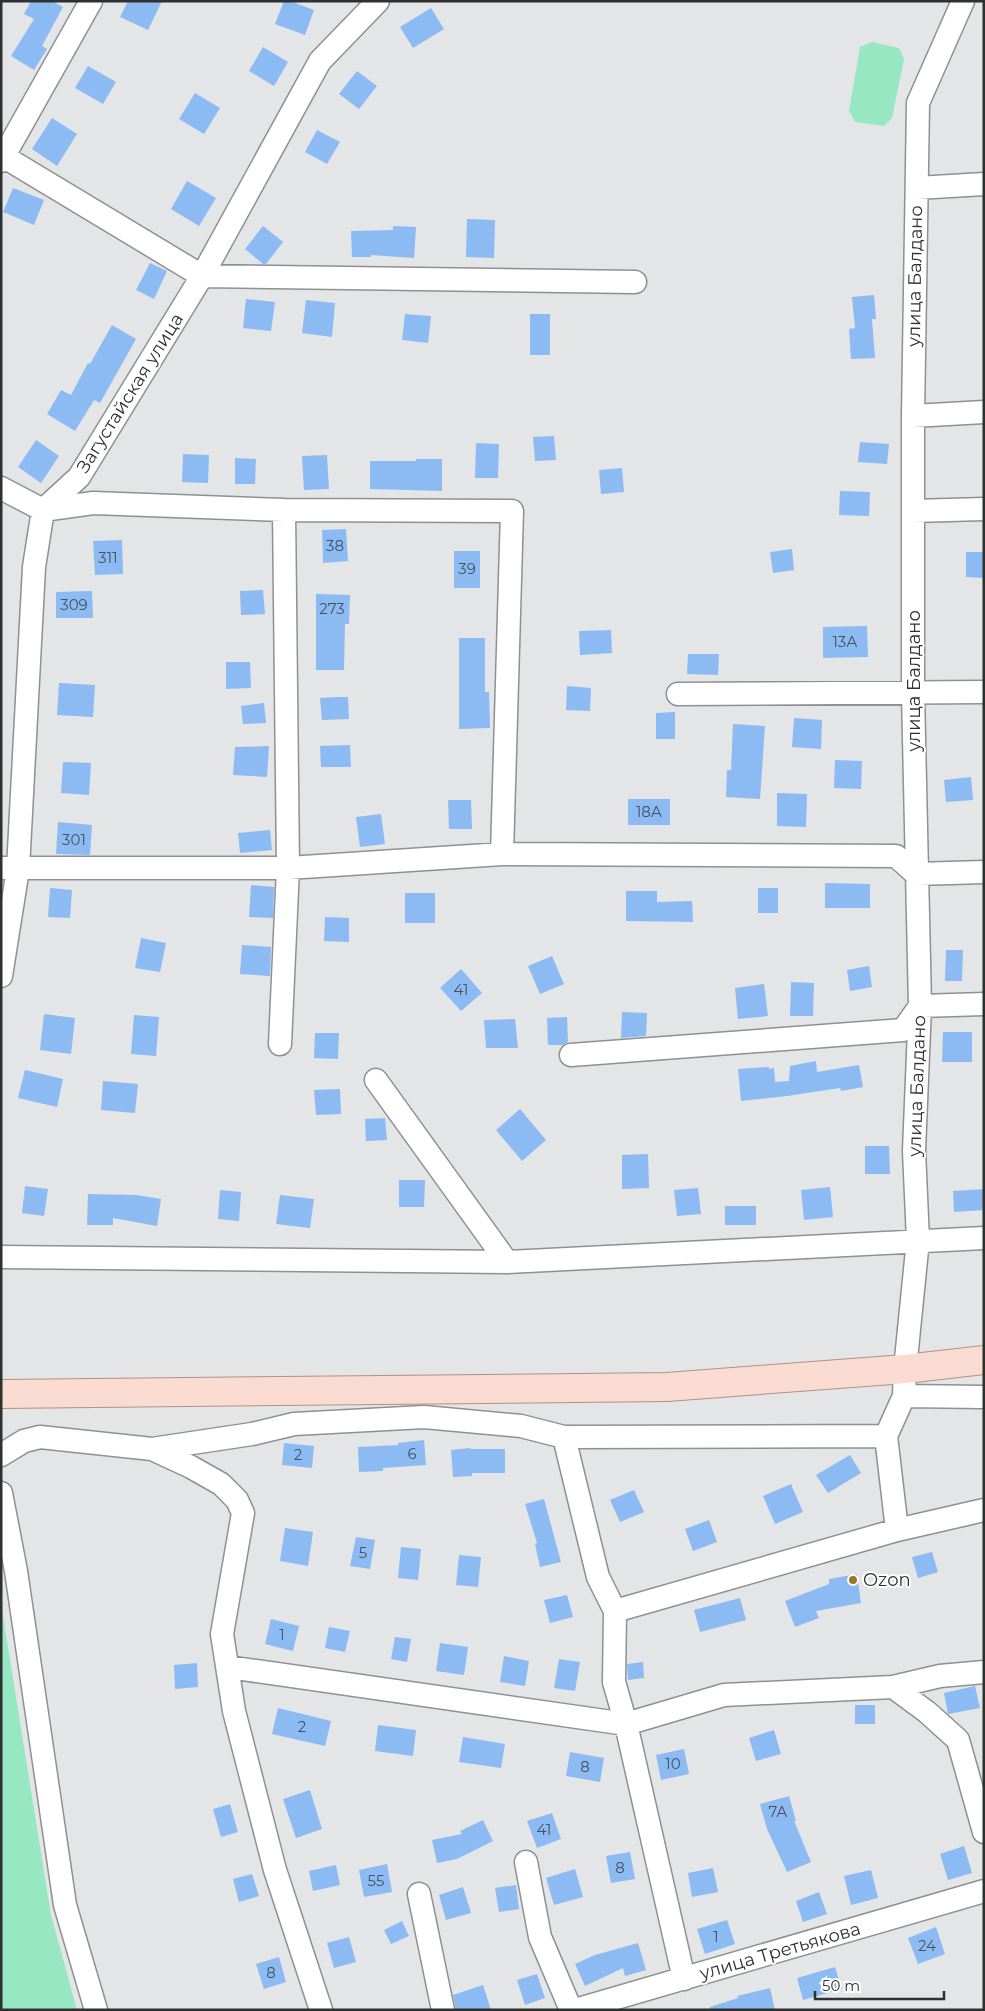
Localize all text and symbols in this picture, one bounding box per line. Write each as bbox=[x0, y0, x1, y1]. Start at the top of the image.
street label: улица Балдано bbox=[903, 205, 927, 348]
street label: Загустайская улица bbox=[72, 309, 188, 477]
house number: 38 bbox=[326, 536, 344, 555]
house number: 311 bbox=[98, 548, 118, 567]
house number: 39 bbox=[458, 559, 476, 578]
house number: 309 bbox=[60, 595, 88, 614]
house number: 273 bbox=[319, 599, 345, 618]
street label: улица Балдано bbox=[903, 610, 925, 753]
house number: 13А bbox=[832, 632, 858, 651]
house number: 18А bbox=[636, 802, 662, 821]
house number: 301 bbox=[62, 830, 86, 849]
house number: 41 bbox=[454, 980, 468, 999]
street label: улица Балдано bbox=[903, 1015, 930, 1158]
house number: 6 bbox=[407, 1444, 417, 1463]
house number: 2 bbox=[294, 1445, 302, 1464]
house number: 5 bbox=[359, 1543, 367, 1562]
place label: Ozon bbox=[863, 1569, 911, 1591]
marker: Ozon bbox=[847, 1574, 859, 1586]
house number: 1 bbox=[279, 1625, 285, 1644]
house number: 2 bbox=[298, 1717, 306, 1736]
house number: 10 bbox=[665, 1754, 681, 1773]
house number: 8 bbox=[580, 1757, 590, 1776]
house number: 7А bbox=[768, 1802, 788, 1821]
house number: 41 bbox=[537, 1820, 551, 1839]
house number: 8 bbox=[615, 1858, 625, 1877]
house number: 55 bbox=[368, 1871, 384, 1890]
street label: улица Третьякова bbox=[696, 1918, 863, 1985]
house number: 1 bbox=[713, 1927, 719, 1946]
house number: 24 bbox=[918, 1936, 936, 1955]
house number: 8 bbox=[266, 1963, 276, 1982]
scale bar bbox=[815, 1968, 944, 2000]
text: 50 m bbox=[822, 1976, 860, 1995]

